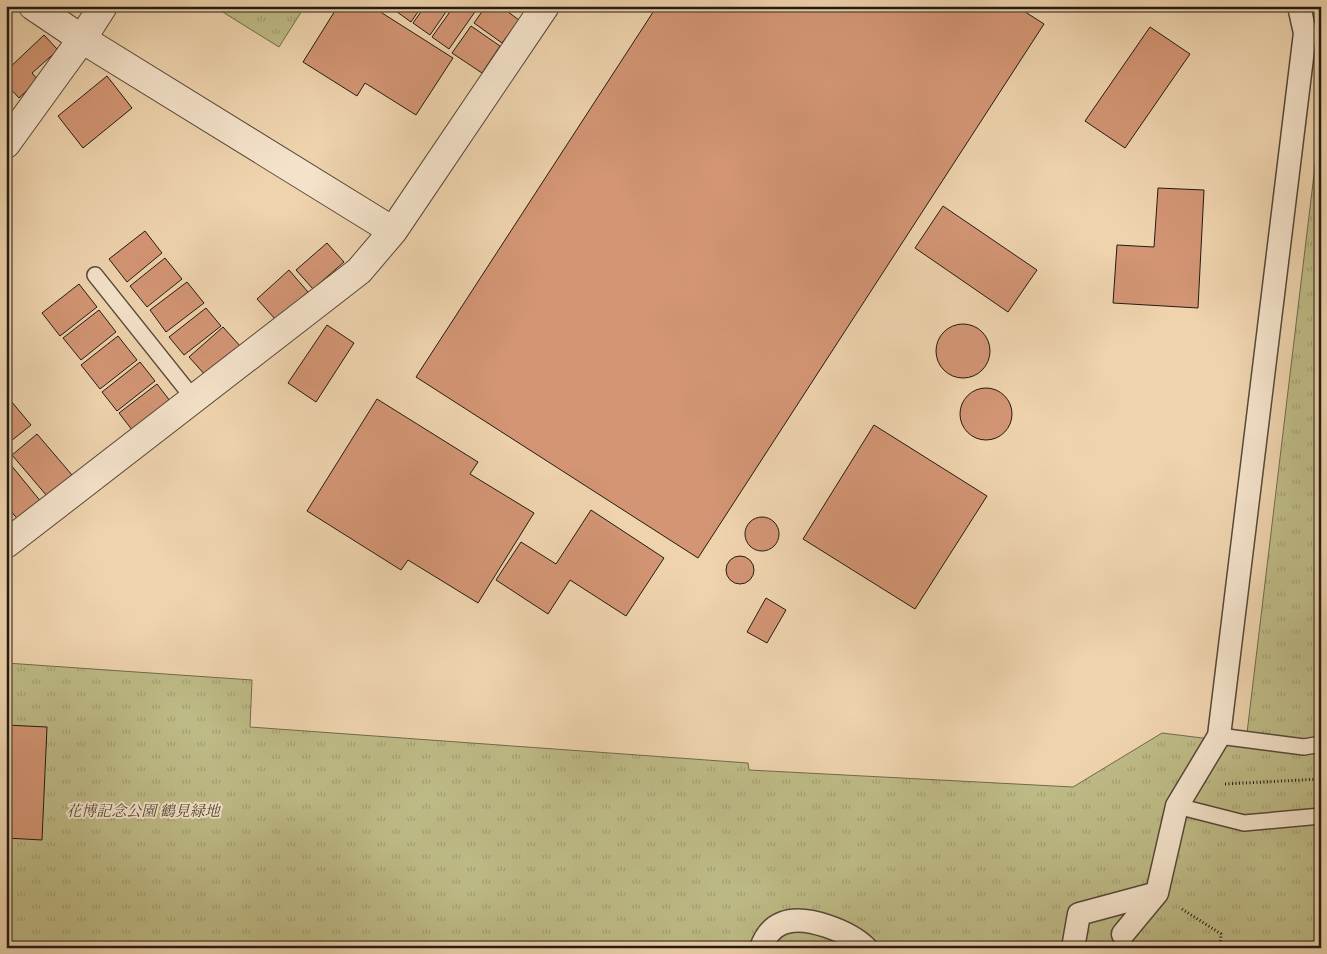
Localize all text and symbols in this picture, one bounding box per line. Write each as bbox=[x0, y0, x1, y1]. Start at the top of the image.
park label: 花博記念公園 鶴見緑地 bbox=[66, 802, 222, 820]

